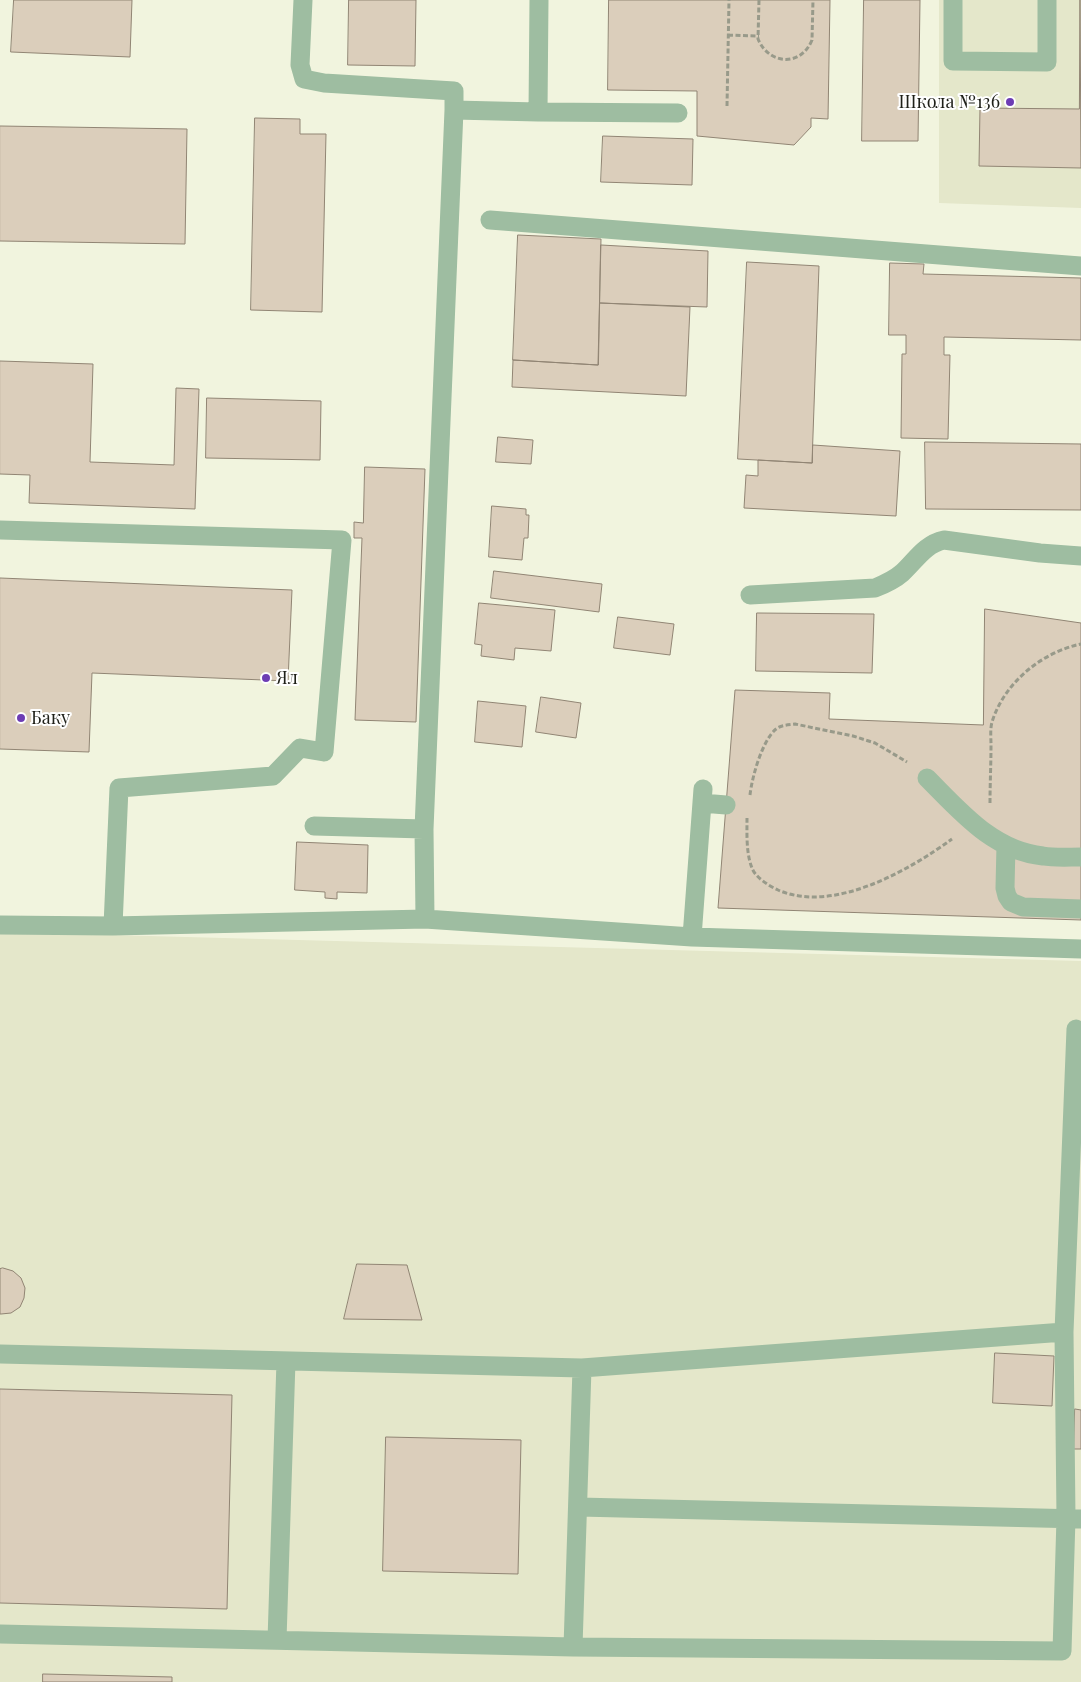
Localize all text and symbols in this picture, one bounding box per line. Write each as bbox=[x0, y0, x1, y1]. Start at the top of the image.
place label: Школа №136 bbox=[898, 91, 1000, 113]
marker: Школа №136 bbox=[1004, 96, 1016, 108]
place label: Ял bbox=[276, 667, 298, 689]
marker: Ял bbox=[260, 672, 272, 684]
place label: Баку bbox=[31, 707, 70, 729]
marker: Баку bbox=[15, 712, 27, 724]

